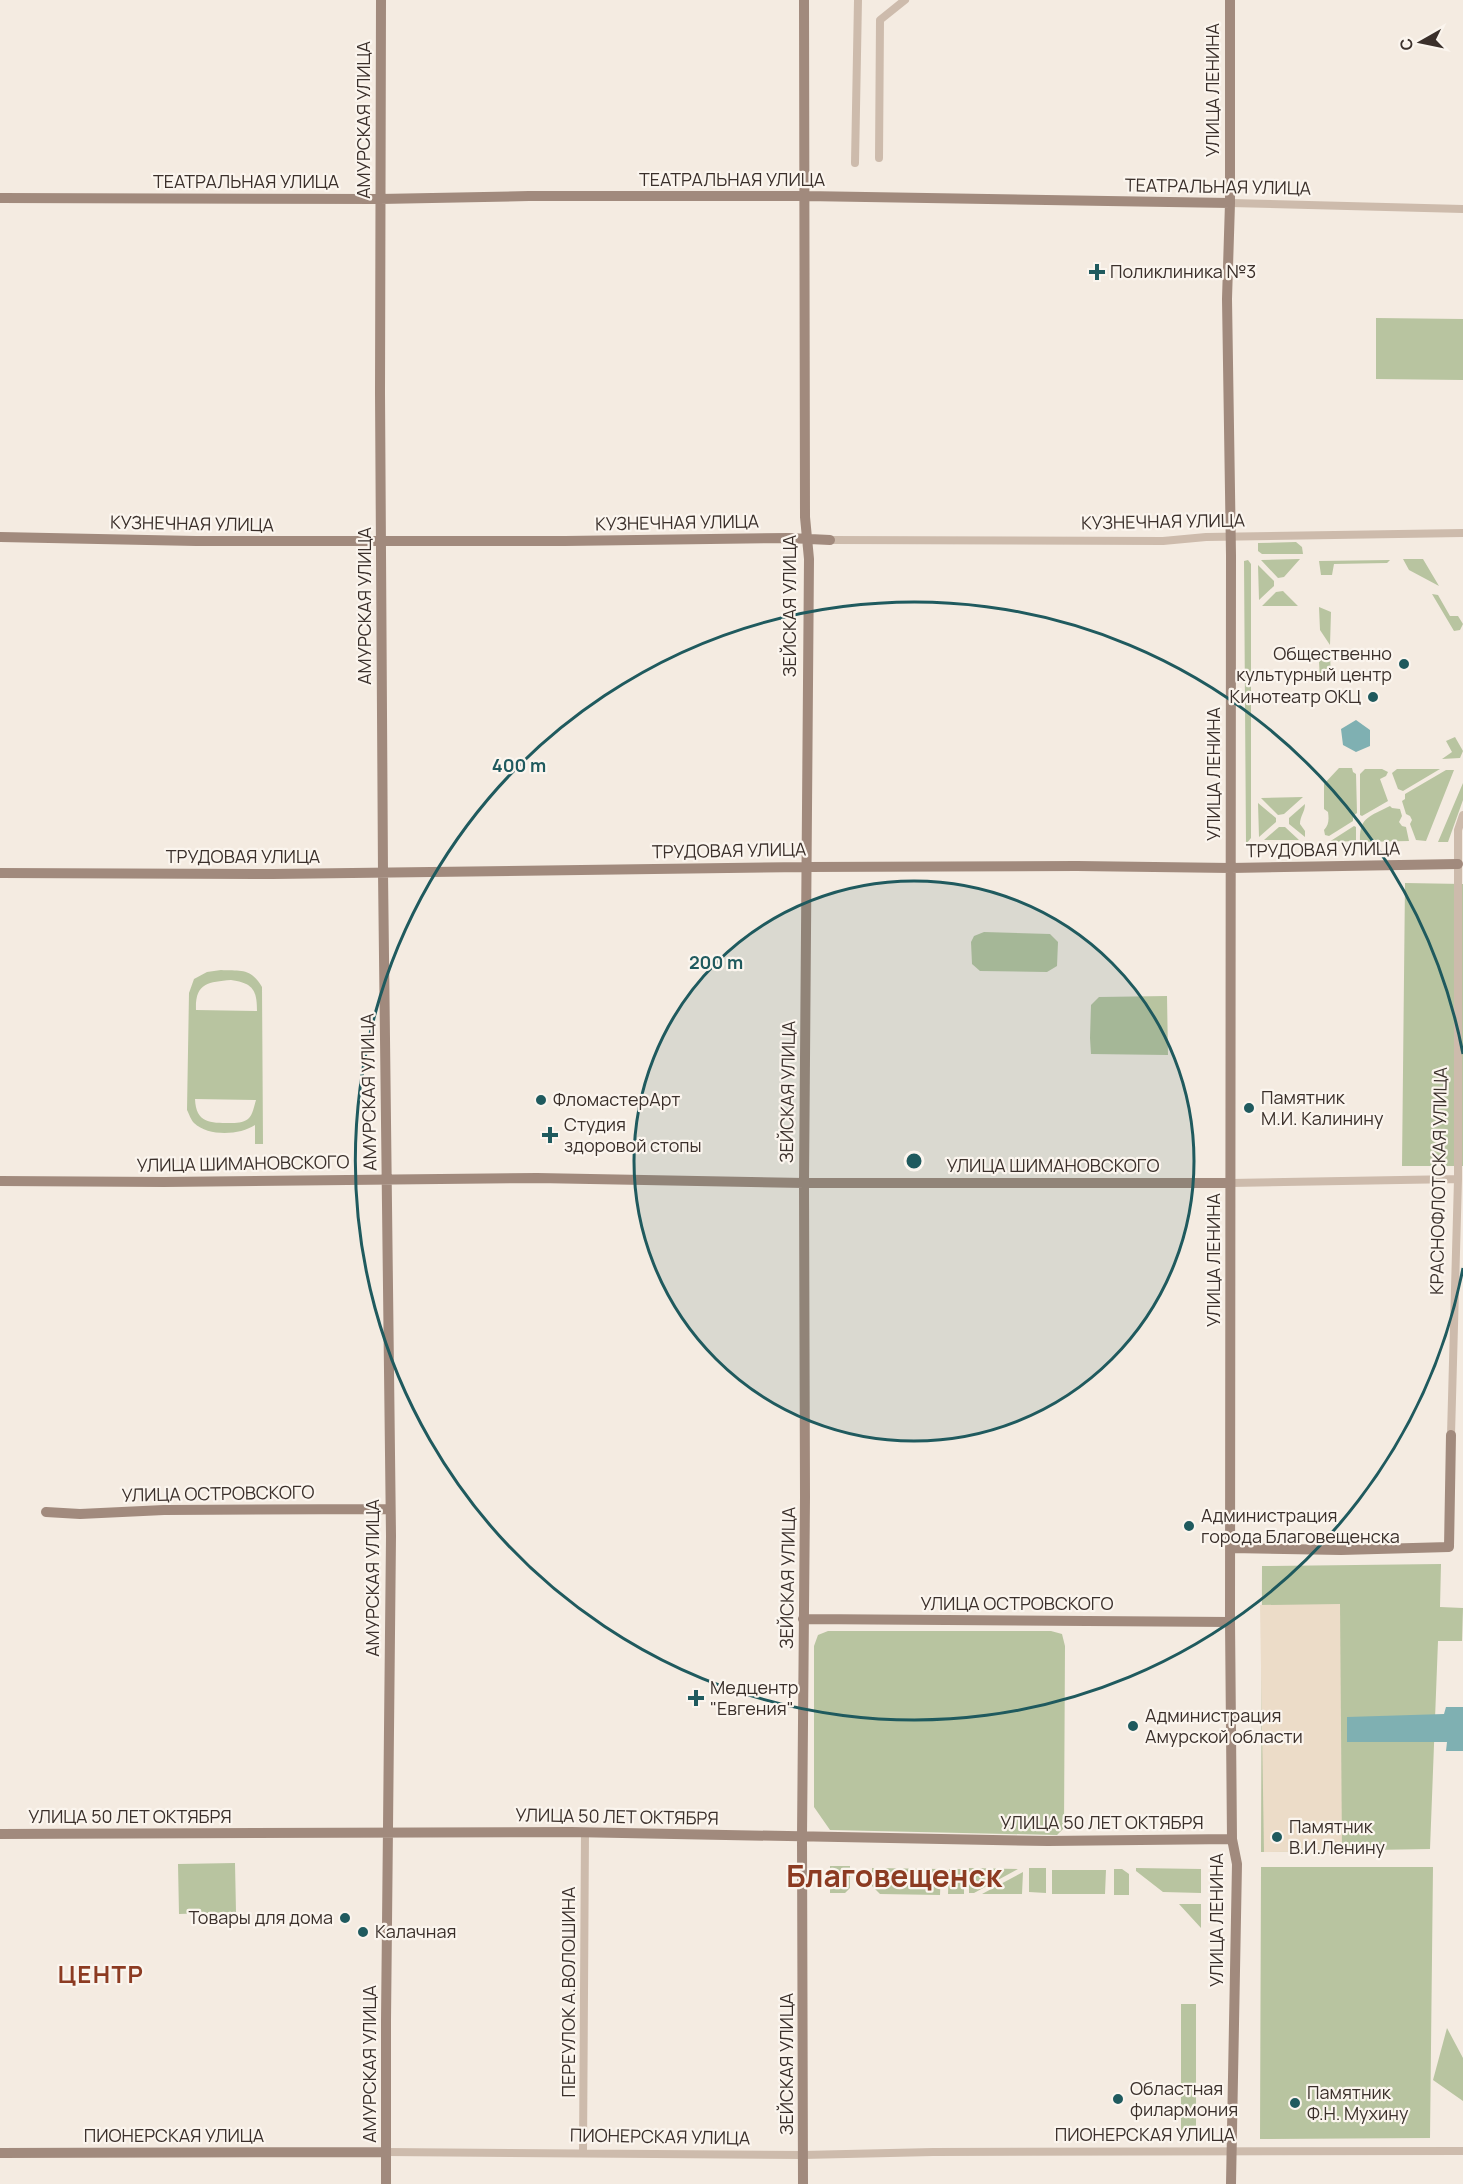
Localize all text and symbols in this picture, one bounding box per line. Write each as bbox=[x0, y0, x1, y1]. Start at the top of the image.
north arrow bbox=[1391, 12, 1451, 72]
street label: УЛИЦА ЛЕНИНА bbox=[1200, 22, 1224, 157]
text: С bbox=[1394, 37, 1418, 52]
street label: АМУРСКАЯ УЛИЦА bbox=[351, 41, 375, 199]
street label: ТЕАТРАЛЬНАЯ УЛИЦА bbox=[639, 167, 826, 191]
street label: ТЕАТРАЛЬНАЯ УЛИЦА bbox=[153, 169, 340, 193]
street label: ТЕАТРАЛЬНАЯ УЛИЦА bbox=[1125, 172, 1312, 200]
place label: Поликлиника №3 bbox=[1110, 259, 1256, 283]
marker: Поликлиника №3 bbox=[1088, 263, 1106, 281]
street label: КУЗНЕЧНАЯ УЛИЦА bbox=[1081, 508, 1246, 534]
street label: КУЗНЕЧНАЯ УЛИЦА bbox=[595, 509, 760, 535]
street label: КУЗНЕЧНАЯ УЛИЦА bbox=[110, 510, 275, 536]
street label: АМУРСКАЯ УЛИЦА bbox=[352, 527, 376, 685]
street label: ЗЕЙСКАЯ УЛИЦА bbox=[777, 534, 801, 677]
place label: Общественно культурный центр bbox=[1236, 641, 1392, 686]
marker: Общественно культурный центр bbox=[1397, 657, 1411, 671]
place label: Кинотеатр ОКЦ bbox=[1230, 684, 1361, 708]
marker: Кинотеатр ОКЦ bbox=[1366, 690, 1380, 704]
street label: УЛИЦА ЛЕНИНА bbox=[1201, 706, 1225, 841]
text: 400 m bbox=[492, 753, 546, 777]
street label: ТРУДОВАЯ УЛИЦА bbox=[1246, 836, 1401, 862]
street label: ТРУДОВАЯ УЛИЦА bbox=[652, 837, 807, 863]
street label: ТРУДОВАЯ УЛИЦА bbox=[166, 844, 321, 868]
text: 200 m bbox=[689, 950, 743, 974]
street label: АМУРСКАЯ УЛИЦА bbox=[355, 1012, 381, 1171]
street label: ЗЕЙСКАЯ УЛИЦА bbox=[774, 1020, 800, 1163]
street label: КРАСНОФЛОТСКАЯ УЛИЦА bbox=[1424, 1066, 1452, 1295]
place label: Памятник М.И. Калинину bbox=[1261, 1085, 1384, 1130]
place label: ФломастерАрт bbox=[553, 1087, 680, 1111]
marker: ФломастерАрт bbox=[534, 1093, 548, 1107]
marker: Памятник М.И. Калинину bbox=[1242, 1101, 1256, 1115]
place label: Студия здоровой стопы bbox=[564, 1112, 702, 1157]
marker: Студия здоровой стопы bbox=[541, 1126, 559, 1144]
street label: УЛИЦА ШИМАНОВСКОГО bbox=[136, 1149, 350, 1177]
centre of rings bbox=[904, 1151, 924, 1171]
street label: УЛИЦА ШИМАНОВСКОГО bbox=[947, 1153, 1159, 1177]
street label: УЛИЦА ЛЕНИНА bbox=[1201, 1192, 1225, 1327]
street label: УЛИЦА ОСТРОВСКОГО bbox=[121, 1479, 315, 1507]
street label: АМУРСКАЯ УЛИЦА bbox=[360, 1499, 384, 1657]
place label: Администрация города Благовещенска bbox=[1201, 1503, 1400, 1548]
street label: ЗЕЙСКАЯ УЛИЦА bbox=[774, 1506, 800, 1649]
marker: Администрация города Благовещенска bbox=[1182, 1519, 1196, 1533]
street label: УЛИЦА ОСТРОВСКОГО bbox=[921, 1591, 1113, 1615]
place label: Медцентр "Евгения" bbox=[710, 1675, 798, 1720]
marker: Медцентр "Евгения" bbox=[687, 1689, 705, 1707]
place label: Администрация Амурской области bbox=[1145, 1703, 1303, 1748]
marker: Администрация Амурской области bbox=[1126, 1719, 1140, 1733]
street label: УЛИЦА 50 ЛЕТ ОКТЯБРЯ bbox=[515, 1802, 719, 1830]
street label: УЛИЦА 50 ЛЕТ ОКТЯБРЯ bbox=[28, 1804, 232, 1828]
street label: УЛИЦА 50 ЛЕТ ОКТЯБРЯ bbox=[1000, 1810, 1204, 1834]
place label: Памятник В.И.Ленину bbox=[1289, 1814, 1386, 1859]
marker: Памятник В.И.Ленину bbox=[1270, 1830, 1284, 1844]
street label: УЛИЦА ЛЕНИНА bbox=[1204, 1852, 1228, 1987]
district label: Благовещенск bbox=[786, 1855, 1003, 1896]
street label: ПЕРЕУЛОК А.ВОЛОШИНА bbox=[556, 1886, 580, 2097]
place label: Товары для дома bbox=[189, 1905, 333, 1929]
marker: Товары для дома bbox=[338, 1911, 352, 1925]
place label: Калачная bbox=[375, 1919, 456, 1943]
marker: Калачная bbox=[356, 1925, 370, 1939]
district label: ЦЕНТР bbox=[58, 1957, 144, 1990]
street label: АМУРСКАЯ УЛИЦА bbox=[357, 1985, 381, 2143]
street label: ЗЕЙСКАЯ УЛИЦА bbox=[774, 1992, 798, 2135]
place label: Областная филармония bbox=[1130, 2076, 1238, 2121]
place label: Памятник Ф.Н. Мухину bbox=[1307, 2080, 1409, 2125]
marker: Областная филармония bbox=[1111, 2092, 1125, 2106]
marker: Памятник Ф.Н. Мухину bbox=[1288, 2096, 1302, 2110]
street label: ПИОНЕРСКАЯ УЛИЦА bbox=[570, 2122, 751, 2150]
street label: ПИОНЕРСКАЯ УЛИЦА bbox=[1055, 2122, 1236, 2146]
street label: ПИОНЕРСКАЯ УЛИЦА bbox=[84, 2123, 265, 2147]

